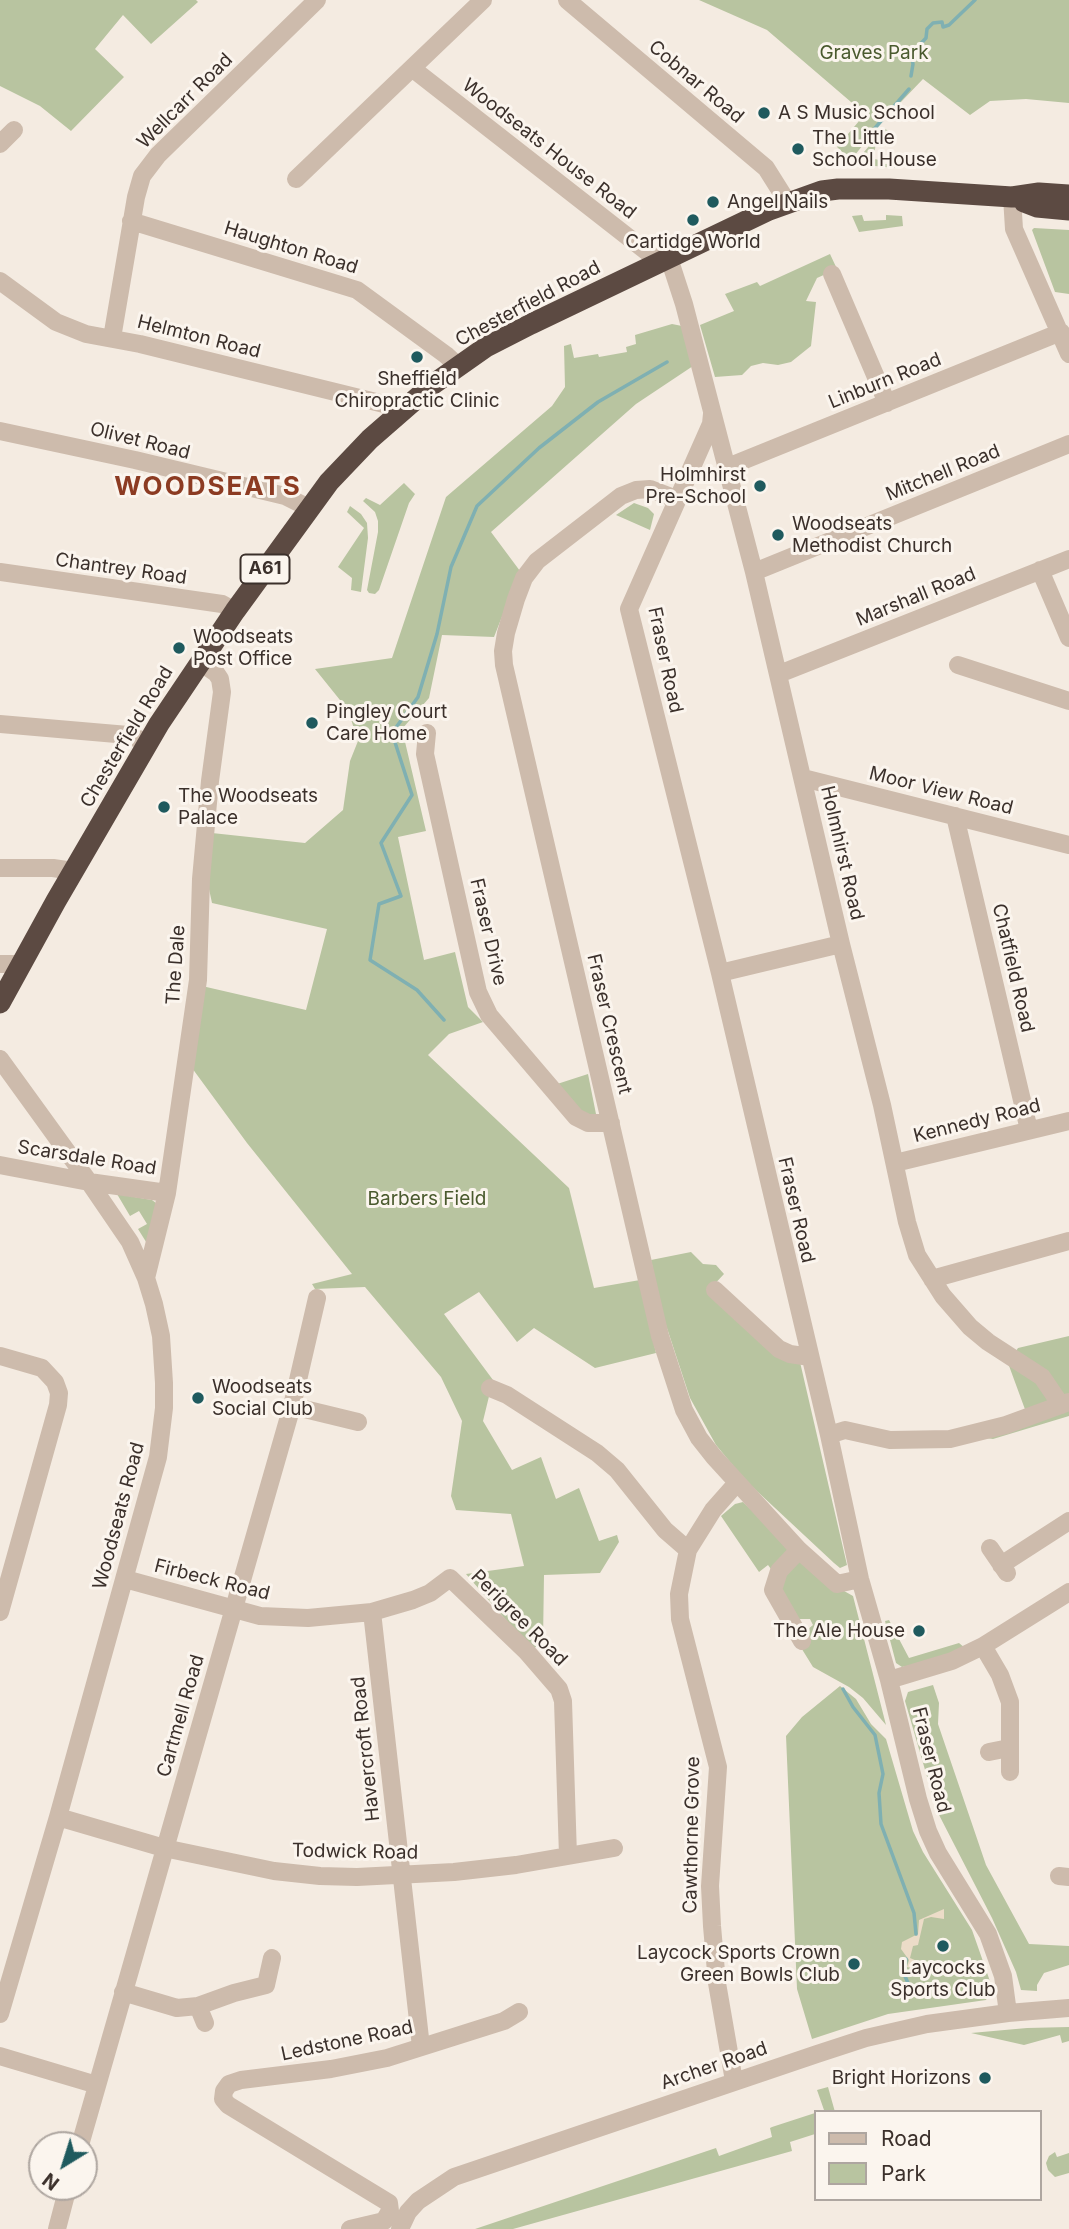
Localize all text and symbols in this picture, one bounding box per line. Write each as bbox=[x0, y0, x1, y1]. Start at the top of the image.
street label: Cobnar Road bbox=[644, 36, 748, 128]
park label: Graves Park bbox=[819, 42, 929, 64]
street label: Wellcarr Road bbox=[133, 49, 237, 153]
street label: Woodseats House Road bbox=[457, 74, 641, 224]
place label: A S Music School bbox=[778, 102, 935, 124]
marker: A S Music School bbox=[756, 105, 772, 121]
place label: The Little School House bbox=[812, 127, 937, 171]
marker: The Little School House bbox=[790, 141, 806, 157]
place label: Angel Nails bbox=[727, 191, 828, 213]
marker: Angel Nails bbox=[705, 194, 721, 210]
marker: Cartidge World bbox=[685, 212, 701, 228]
street label: Haughton Road bbox=[221, 217, 361, 279]
place label: Cartidge World bbox=[625, 231, 761, 253]
street label: Chesterfield Road bbox=[452, 256, 604, 352]
street label: Helmton Road bbox=[135, 311, 263, 363]
street label: Linburn Road bbox=[825, 348, 945, 414]
marker: Sheffield Chiropractic Clinic bbox=[409, 349, 425, 365]
place label: Sheffield Chiropractic Clinic bbox=[334, 368, 500, 412]
street label: Olivet Road bbox=[88, 418, 192, 464]
street label: Mitchell Road bbox=[882, 440, 1004, 506]
place label: Holmhirst Pre-School bbox=[646, 464, 746, 508]
district label: WOODSEATS bbox=[115, 471, 301, 503]
marker: Holmhirst Pre-School bbox=[752, 478, 768, 494]
place label: Woodseats Methodist Church bbox=[792, 513, 952, 557]
marker: Woodseats Methodist Church bbox=[770, 527, 786, 543]
street label: Chantrey Road bbox=[54, 548, 188, 590]
road number: A61 bbox=[240, 554, 290, 584]
street label: Marshall Road bbox=[853, 563, 979, 631]
street label: Fraser Road bbox=[643, 605, 687, 715]
place label: Woodseats Post Office bbox=[193, 626, 293, 670]
marker: Woodseats Post Office bbox=[171, 640, 187, 656]
street label: Chesterfield Road bbox=[76, 662, 178, 812]
place label: Pingley Court Care Home bbox=[326, 701, 447, 745]
marker: Pingley Court Care Home bbox=[304, 715, 320, 731]
street label: Moor View Road bbox=[867, 762, 1015, 820]
street label: Holmhirst Road bbox=[815, 784, 869, 922]
place label: The Woodseats Palace bbox=[178, 785, 318, 829]
marker: The Woodseats Palace bbox=[156, 799, 172, 815]
street label: Fraser Drive bbox=[465, 876, 511, 988]
street label: Chatfield Road bbox=[987, 901, 1039, 1035]
street label: The Dale bbox=[162, 924, 190, 1006]
street label: Fraser Crescent bbox=[582, 952, 636, 1096]
street label: Kennedy Road bbox=[911, 1094, 1043, 1148]
street label: Scarsdale Road bbox=[16, 1136, 158, 1180]
street label: Fraser Road bbox=[773, 1155, 819, 1265]
park label: Barbers Field bbox=[368, 1188, 486, 1210]
place label: Woodseats Social Club bbox=[212, 1376, 313, 1420]
marker: Woodseats Social Club bbox=[190, 1390, 206, 1406]
street label: Woodseats Road bbox=[88, 1440, 150, 1592]
street label: Firbeck Road bbox=[152, 1555, 272, 1605]
street label: Perigree Road bbox=[466, 1565, 572, 1671]
place label: The Ale House bbox=[773, 1620, 905, 1642]
marker: The Ale House bbox=[911, 1623, 927, 1639]
street label: Cartmell Road bbox=[153, 1652, 209, 1780]
street label: Havercroft Road bbox=[347, 1675, 385, 1823]
street label: Fraser Road bbox=[907, 1705, 955, 1815]
street label: Cawthorne Grove bbox=[679, 1756, 705, 1914]
street label: Todwick Road bbox=[292, 1839, 418, 1865]
marker: Laycocks Sports Club bbox=[935, 1938, 951, 1954]
place label: Laycock Sports Crown Green Bowls Club bbox=[637, 1942, 840, 1986]
marker: Laycock Sports Crown Green Bowls Club bbox=[846, 1956, 862, 1972]
place label: Laycocks Sports Club bbox=[890, 1957, 996, 2001]
street label: Ledstone Road bbox=[279, 2016, 415, 2066]
street label: Archer Road bbox=[658, 2037, 770, 2095]
place label: Bright Horizons bbox=[832, 2067, 971, 2089]
marker: Bright Horizons bbox=[977, 2070, 993, 2086]
legend bbox=[814, 2110, 1041, 2201]
text: Road bbox=[881, 2126, 932, 2151]
north arrow bbox=[28, 2131, 98, 2201]
text: Park bbox=[881, 2161, 926, 2186]
text: N bbox=[38, 2168, 64, 2195]

